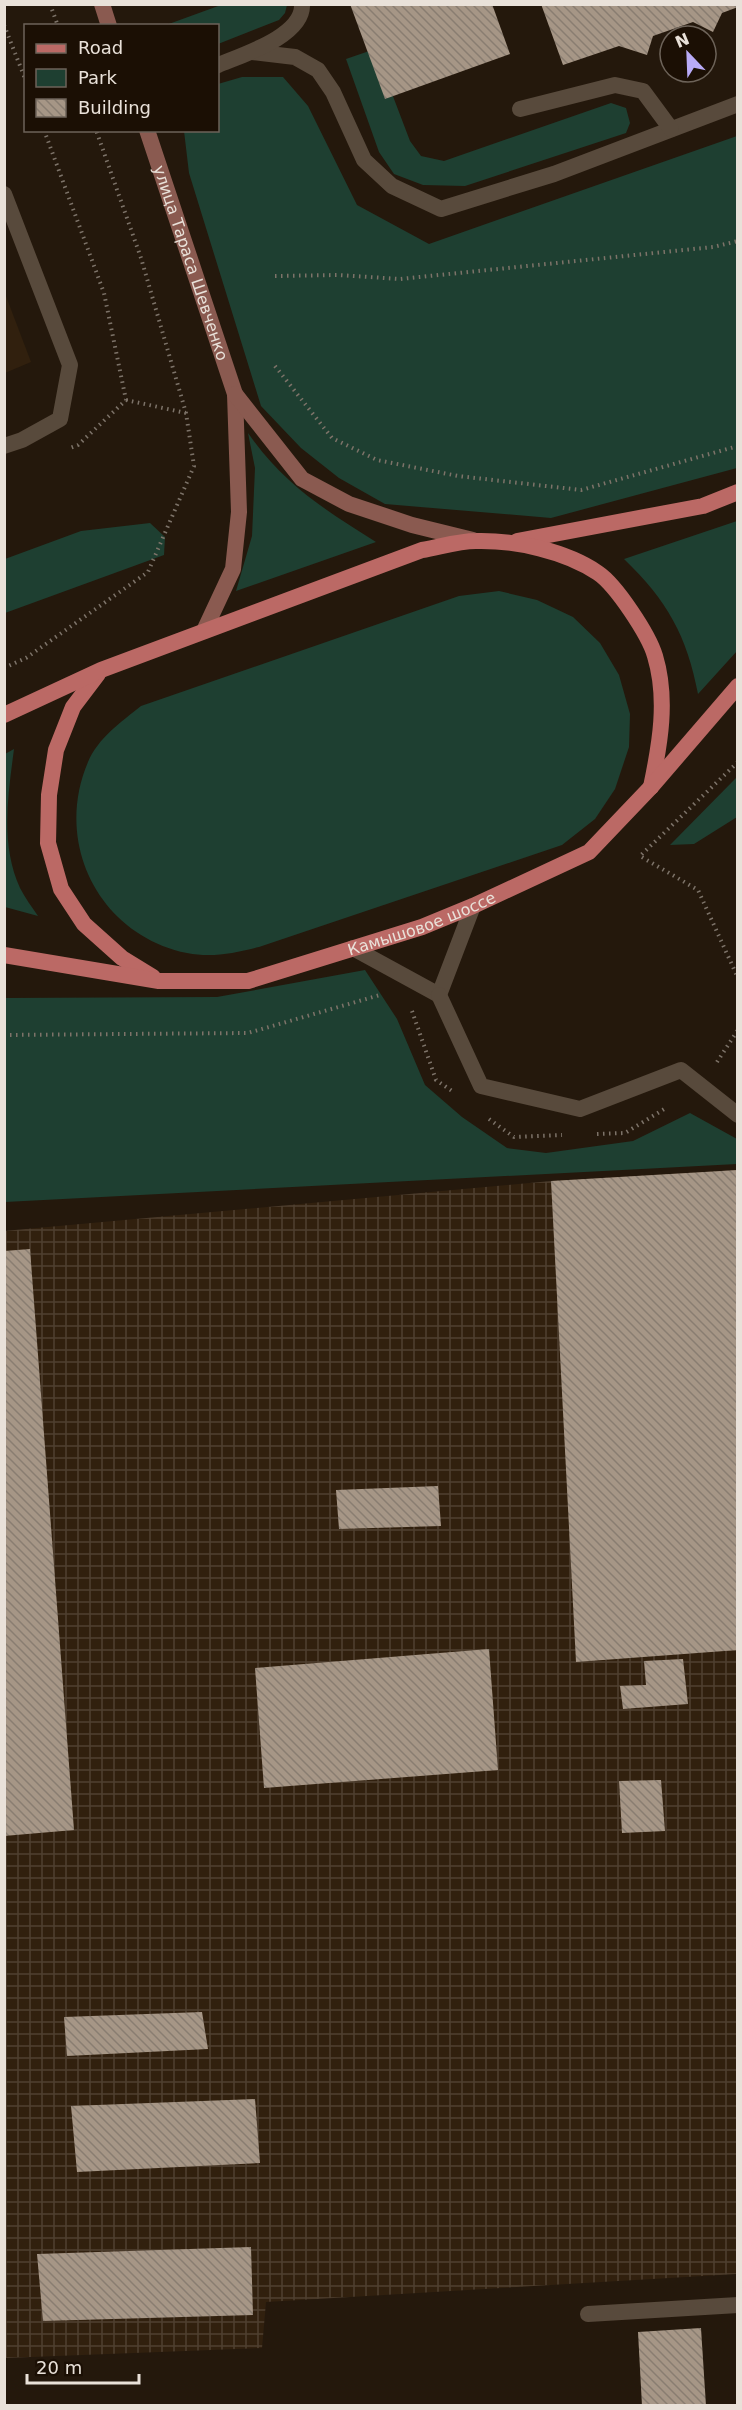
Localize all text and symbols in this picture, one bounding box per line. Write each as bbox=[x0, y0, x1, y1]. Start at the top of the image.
legend bbox=[24, 24, 219, 132]
north arrow bbox=[658, 24, 718, 84]
text: N bbox=[672, 29, 692, 52]
text: Road bbox=[78, 37, 123, 58]
text: Park bbox=[78, 67, 117, 88]
text: Building bbox=[78, 97, 151, 118]
street label: улица Тараса Шевченко bbox=[150, 163, 233, 363]
street label: Камышовое шоссе bbox=[345, 887, 498, 959]
scale bar bbox=[27, 2347, 140, 2385]
text: 20 m bbox=[36, 2357, 82, 2378]

